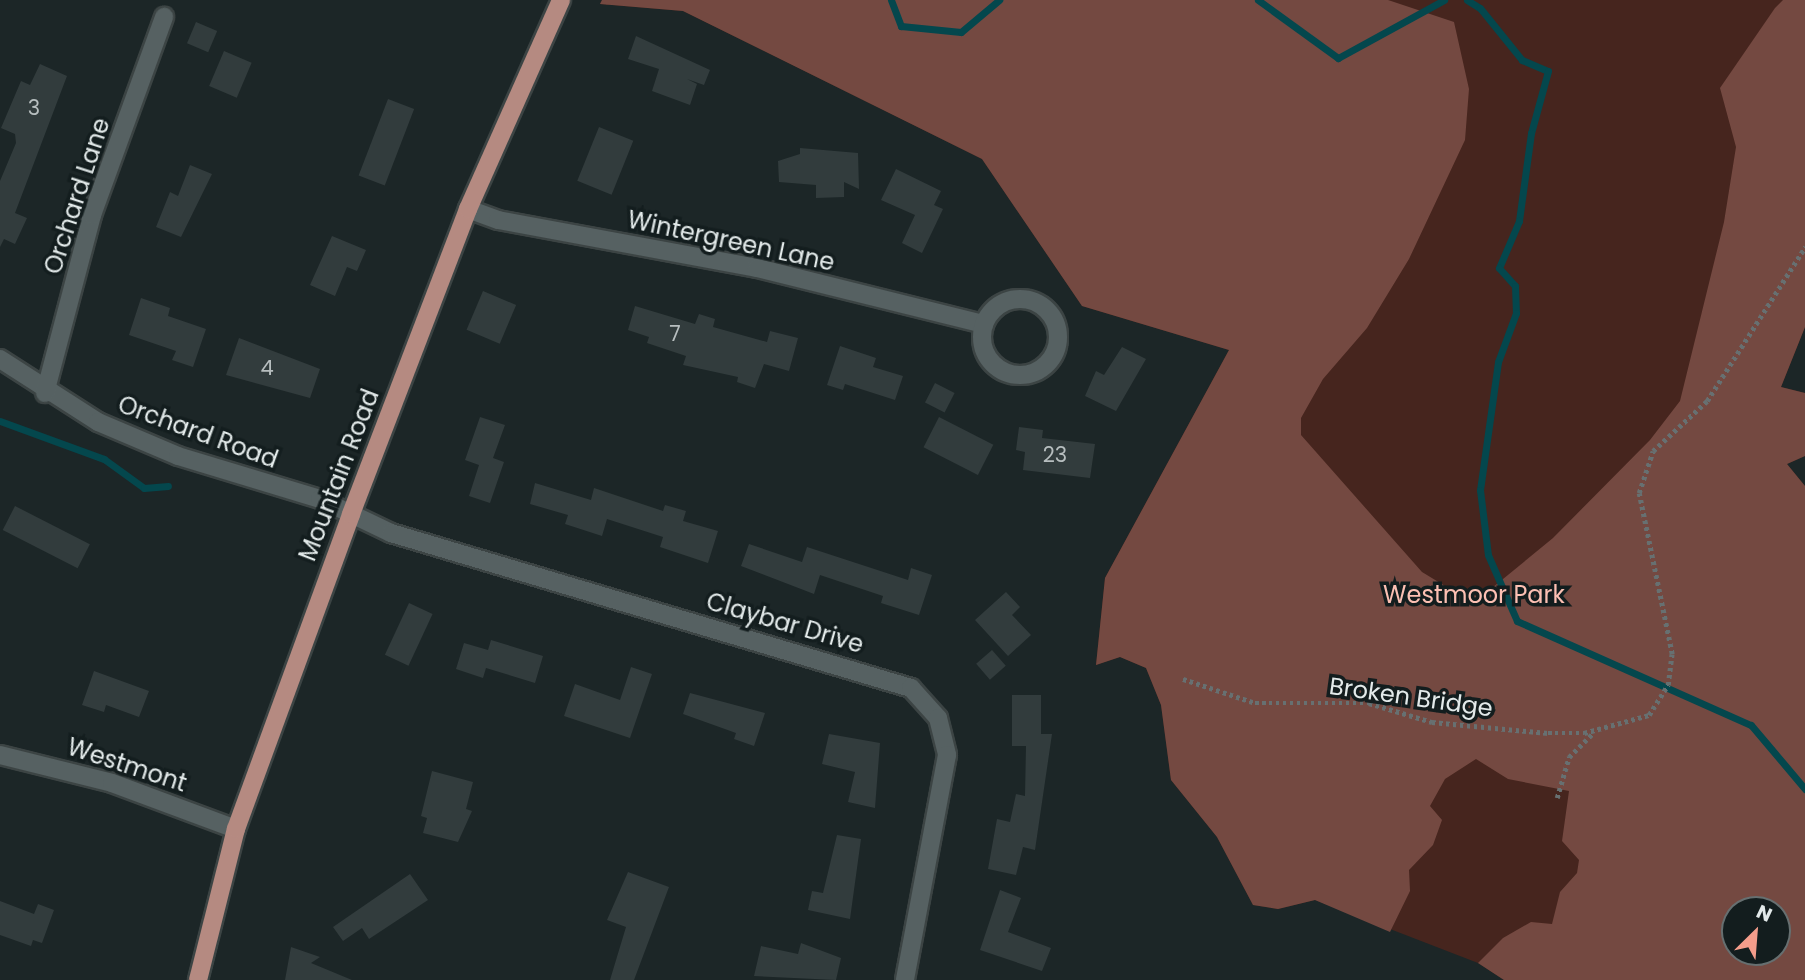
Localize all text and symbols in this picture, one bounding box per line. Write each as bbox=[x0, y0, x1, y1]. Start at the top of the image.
house number: 3 bbox=[28, 95, 40, 121]
street label: Orchard Lane bbox=[38, 114, 116, 278]
street label: Wintergreen Lane bbox=[625, 205, 837, 277]
house number: 7 bbox=[669, 321, 681, 347]
house number: 4 bbox=[260, 355, 274, 381]
street label: Mountain Road bbox=[293, 385, 385, 565]
street label: Orchard Road bbox=[114, 390, 282, 474]
house number: 23 bbox=[1043, 442, 1067, 468]
park label: Westmoor Park bbox=[1383, 581, 1565, 609]
street label: Claybar Drive bbox=[703, 587, 867, 659]
street label: Broken Bridge bbox=[1327, 671, 1495, 723]
street label: Westmont bbox=[64, 732, 190, 798]
north arrow bbox=[1721, 896, 1791, 966]
text: N bbox=[1752, 898, 1776, 929]

